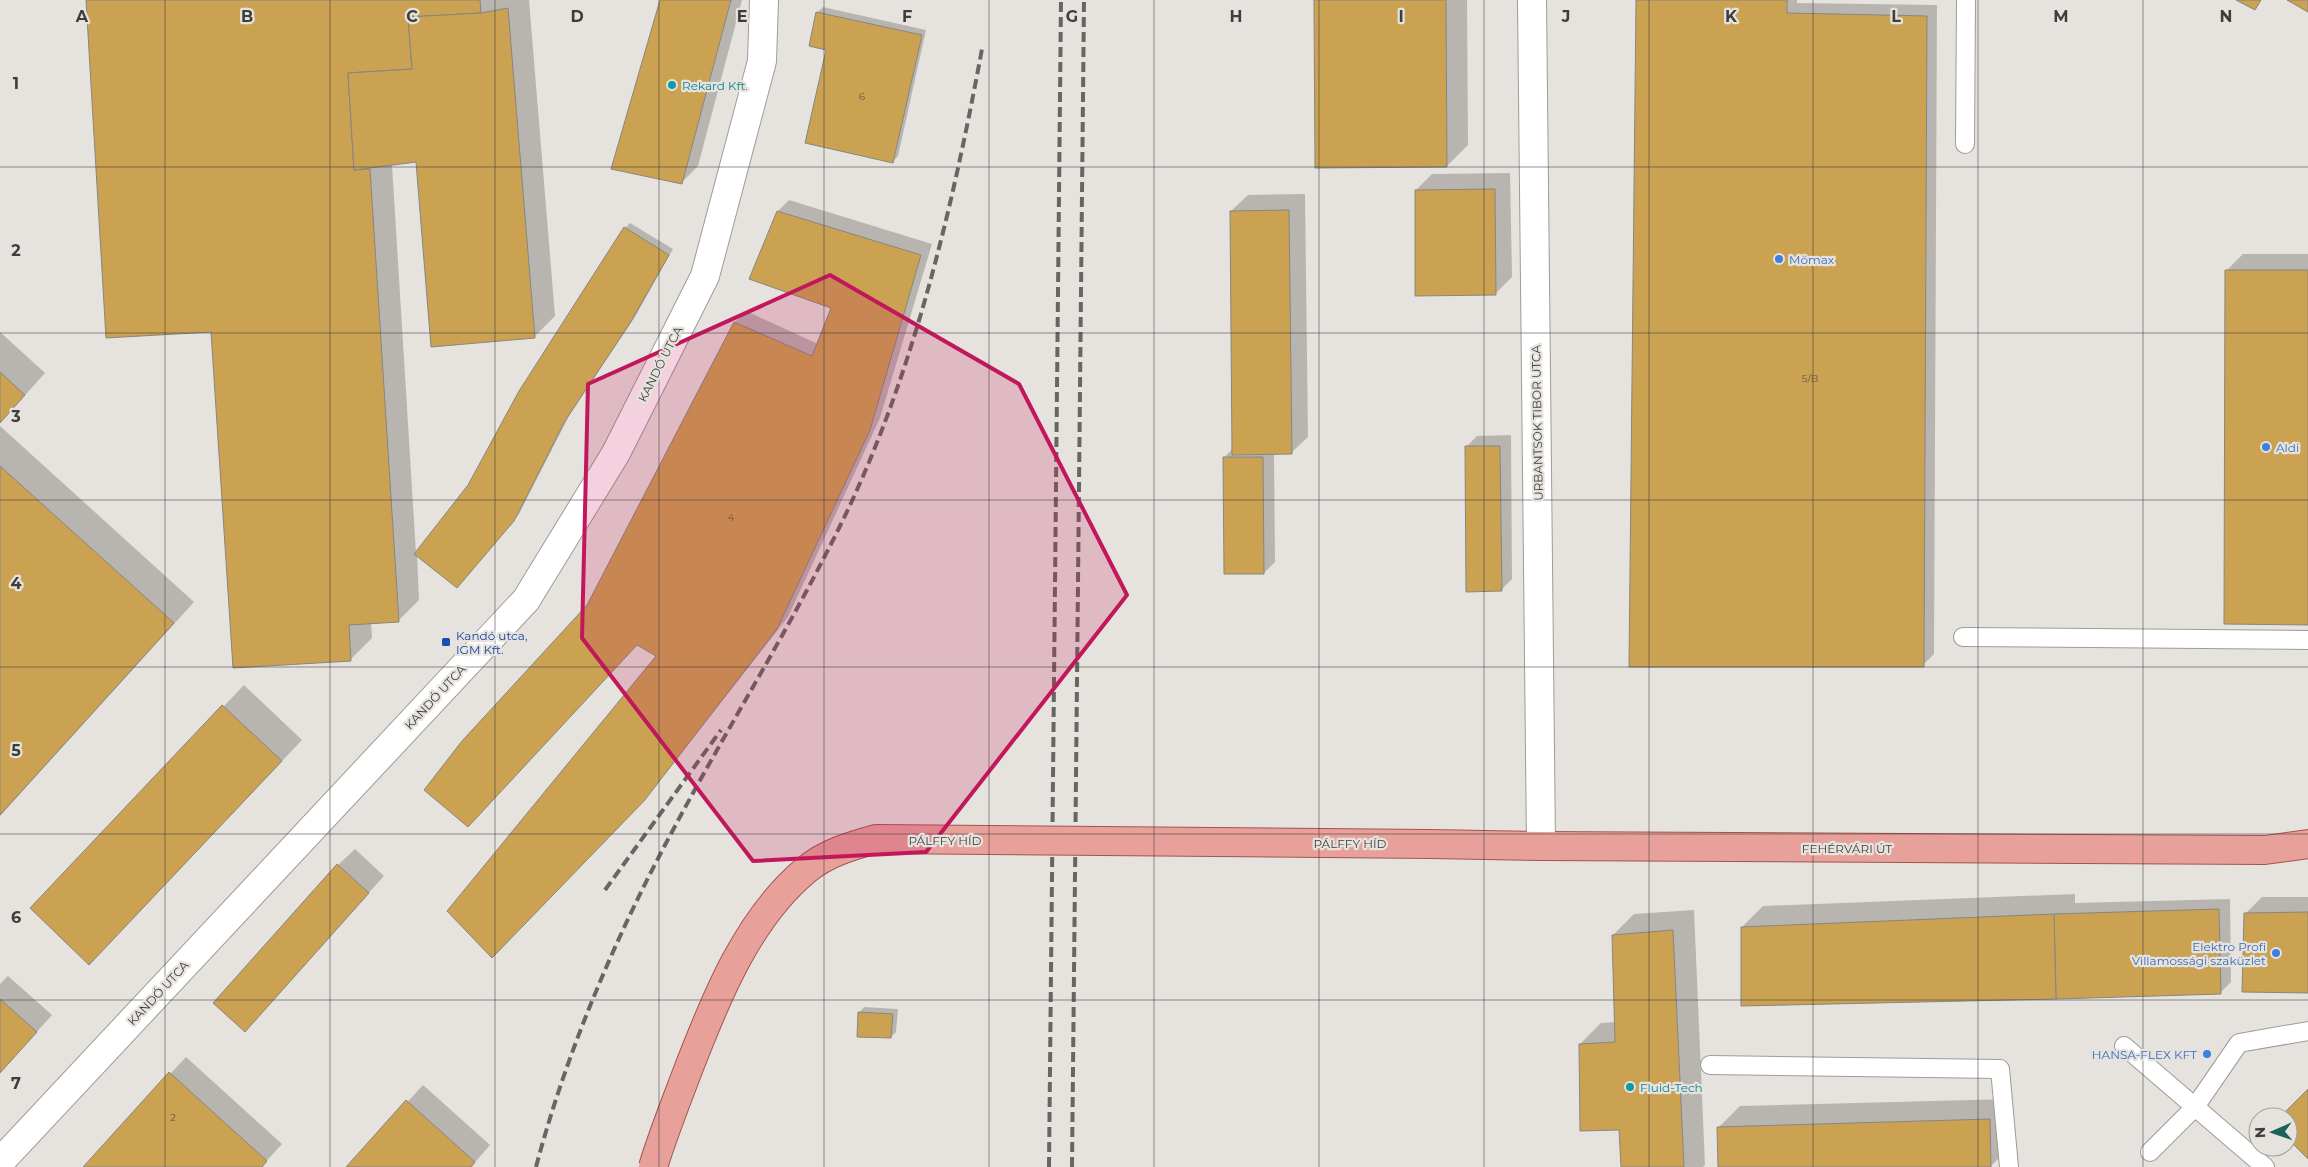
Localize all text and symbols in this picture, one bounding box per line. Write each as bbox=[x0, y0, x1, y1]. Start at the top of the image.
text: A bbox=[75, 7, 89, 26]
text: B bbox=[241, 7, 253, 26]
text: C bbox=[406, 7, 418, 26]
text: D bbox=[570, 7, 584, 26]
text: E bbox=[737, 7, 747, 26]
text: F bbox=[902, 7, 912, 26]
text: G bbox=[1066, 7, 1078, 26]
text: H bbox=[1230, 7, 1242, 26]
text: I bbox=[1398, 7, 1404, 26]
text: J bbox=[1561, 7, 1570, 26]
text: K bbox=[1725, 7, 1738, 26]
text: L bbox=[1891, 7, 1901, 26]
text: M bbox=[2053, 7, 2069, 26]
text: N bbox=[2220, 7, 2232, 26]
text: 1 bbox=[13, 74, 19, 93]
place label: Rekard Kft. bbox=[682, 78, 748, 93]
marker: Rekard Kft. bbox=[666, 79, 678, 91]
house number: 6 bbox=[859, 90, 865, 103]
text: 2 bbox=[11, 241, 21, 260]
place label: Mömax bbox=[1789, 252, 1835, 267]
marker: Mömax bbox=[1773, 253, 1785, 265]
street label: KANDÓ UTCA bbox=[635, 323, 686, 404]
street label: URBANTSOK TIBOR UTCA bbox=[1528, 345, 1546, 501]
house number: 5/B bbox=[1802, 372, 1818, 385]
text: 3 bbox=[10, 407, 21, 426]
place label: Aldi bbox=[2276, 440, 2299, 455]
marker: Aldi bbox=[2260, 441, 2272, 453]
house number: 4 bbox=[728, 511, 735, 524]
text: 4 bbox=[10, 574, 22, 593]
place label: Kandó utca, IGM Kft. bbox=[456, 628, 527, 657]
marker: Kandó utca, IGM Kft. bbox=[440, 636, 452, 648]
street label: KANDÓ UTCA bbox=[401, 661, 469, 732]
text: 5 bbox=[11, 741, 21, 760]
street label: PÁLFFY HÍD bbox=[909, 833, 982, 848]
street label: PÁLFFY HÍD bbox=[1314, 836, 1387, 851]
street label: FEHÉRVÁRI ÚT bbox=[1802, 841, 1892, 856]
text: 6 bbox=[11, 908, 21, 927]
place label: Elektro Profi Villamossági szaküzlet bbox=[2132, 939, 2266, 968]
marker: Elektro Profi Villamossági szaküzlet bbox=[2270, 947, 2282, 959]
street label: KANDÓ UTCA bbox=[124, 957, 192, 1028]
place label: HANSA-FLEX KFT bbox=[2092, 1047, 2197, 1062]
marker: HANSA-FLEX KFT bbox=[2201, 1048, 2213, 1060]
text: 7 bbox=[11, 1074, 21, 1093]
place label: Fluid-Tech bbox=[1640, 1080, 1703, 1095]
marker: Fluid-Tech bbox=[1624, 1081, 1636, 1093]
north arrow bbox=[2248, 1107, 2298, 1157]
house number: 2 bbox=[170, 1111, 176, 1124]
text: N bbox=[2251, 1126, 2269, 1138]

